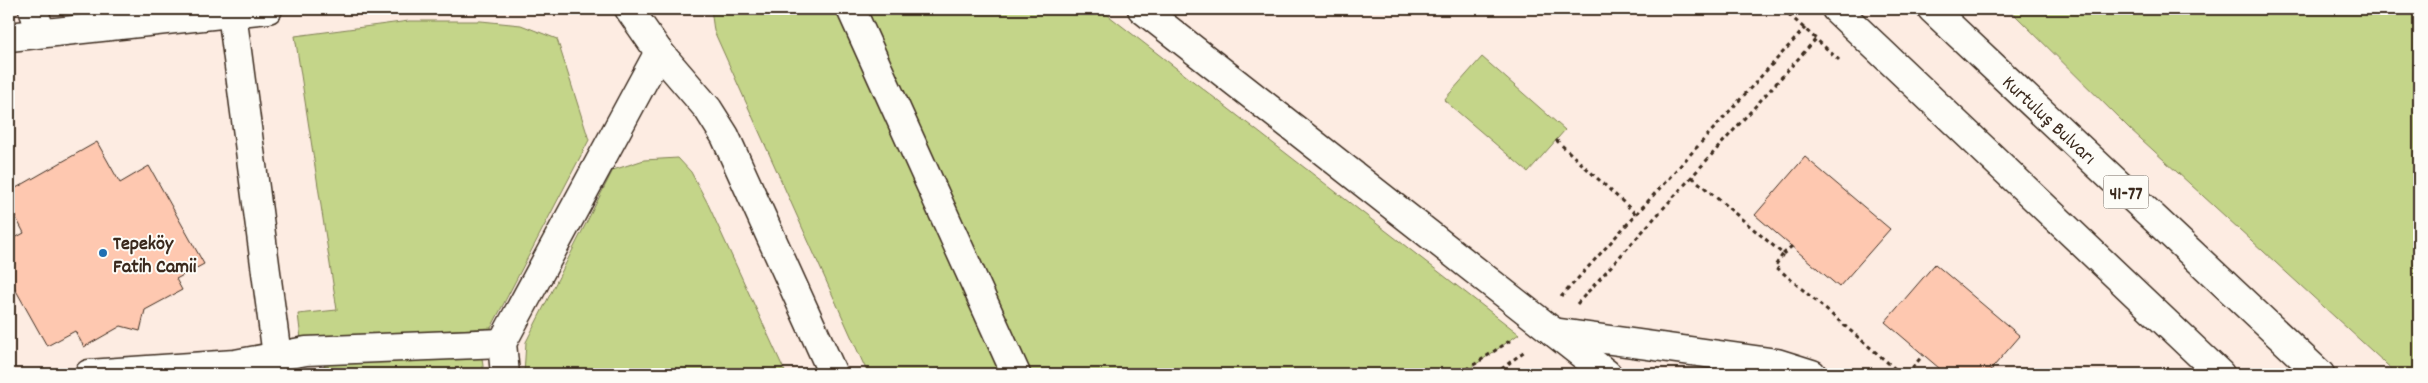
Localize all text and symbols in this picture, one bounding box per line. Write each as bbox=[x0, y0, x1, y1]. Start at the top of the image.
street label: Kurtuluş Bulvarı bbox=[1995, 70, 2101, 172]
road number: 41-77 bbox=[2104, 176, 2148, 208]
place label: Tepeköy Fatih Camii bbox=[113, 231, 197, 282]
marker: Tepeköy Fatih Camii bbox=[97, 247, 109, 259]

